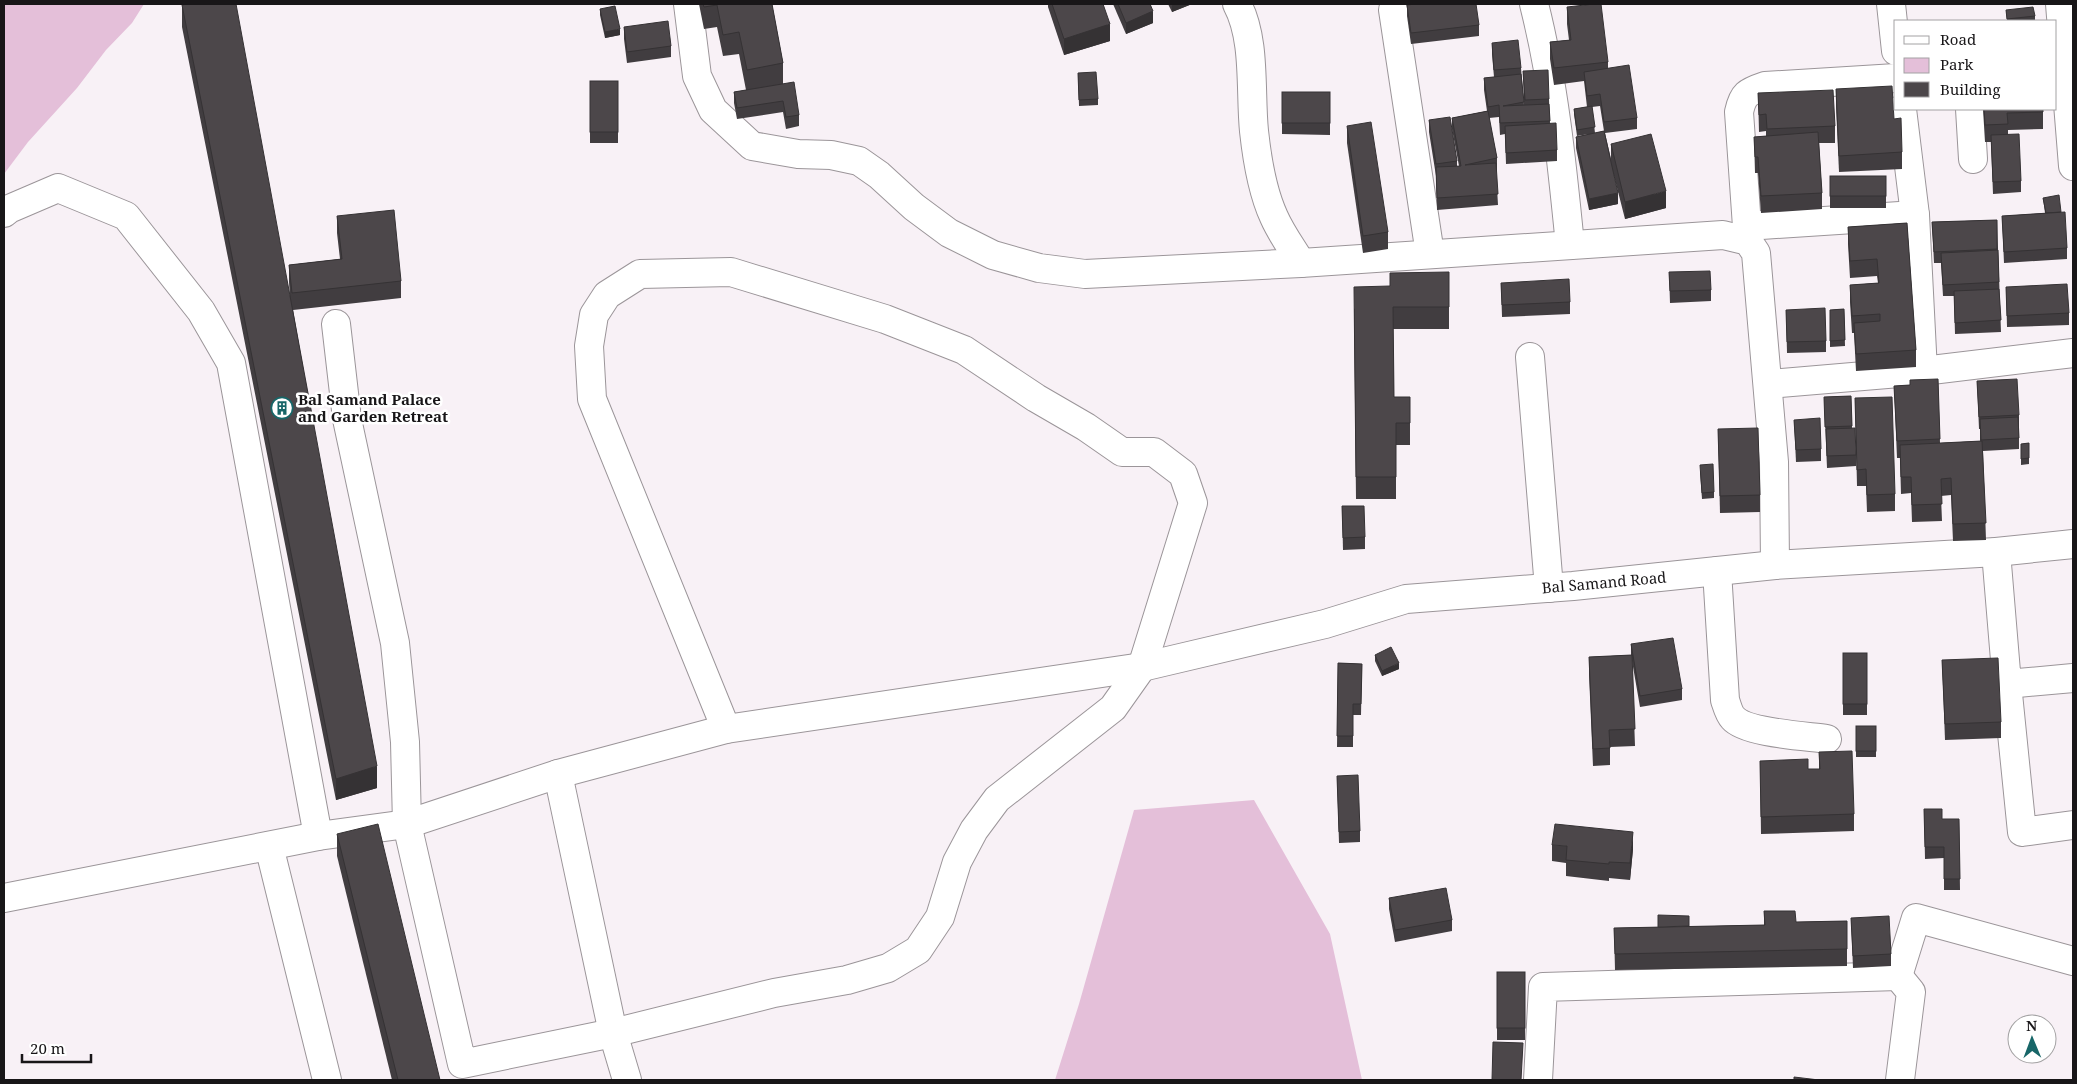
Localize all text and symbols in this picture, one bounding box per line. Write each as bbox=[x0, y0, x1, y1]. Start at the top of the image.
legend bbox=[1894, 20, 2057, 110]
text: Road bbox=[1940, 29, 1976, 49]
text: Park bbox=[1940, 54, 1974, 74]
text: Building bbox=[1940, 79, 2001, 99]
place label: Bal Samand Palace and Garden Retreat bbox=[298, 389, 448, 426]
building icon: Bal Samand Palace and Garden Retreat bbox=[270, 396, 294, 420]
street label: Bal Samand Road bbox=[1541, 567, 1667, 597]
north arrow bbox=[2007, 1014, 2057, 1064]
text: N bbox=[2026, 1016, 2037, 1035]
scale bar bbox=[22, 1032, 91, 1064]
text: 20 m bbox=[30, 1038, 65, 1058]

